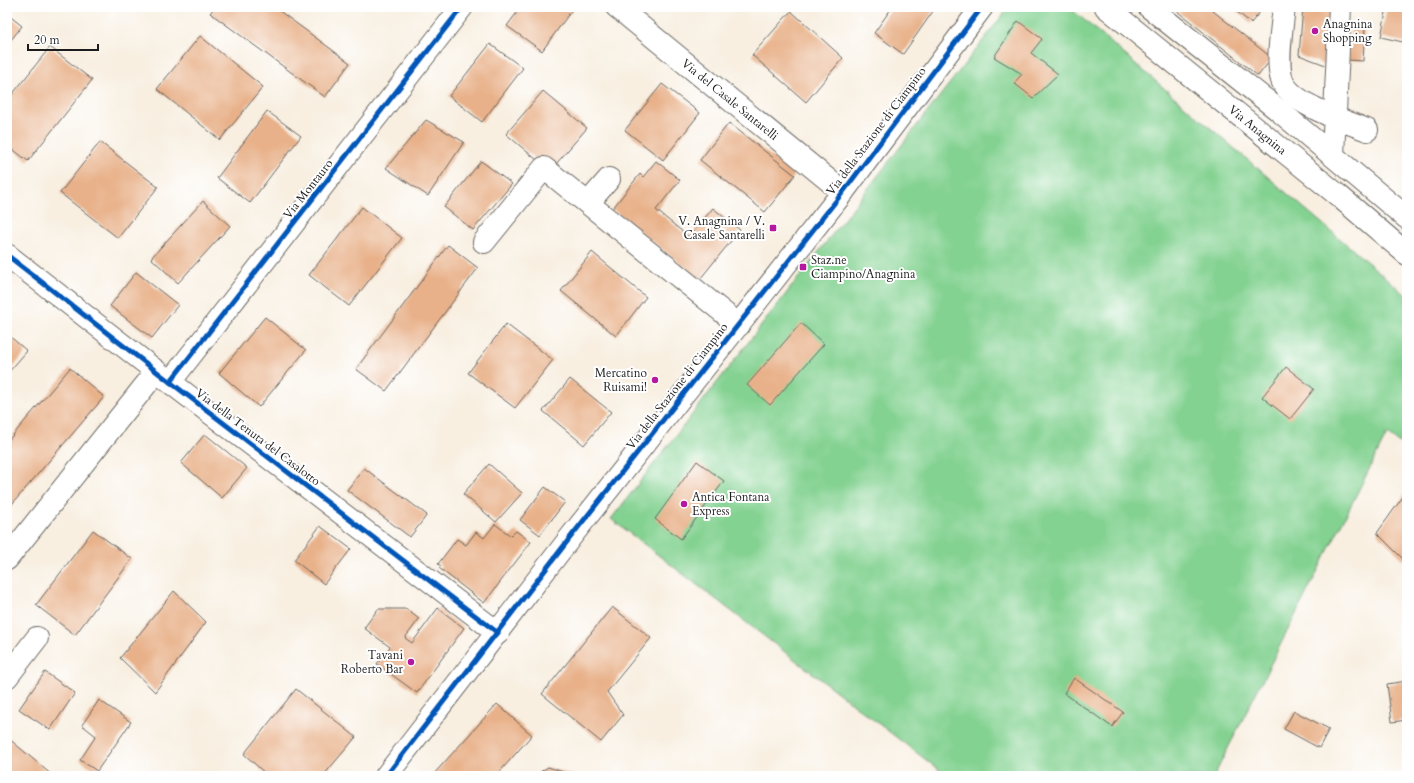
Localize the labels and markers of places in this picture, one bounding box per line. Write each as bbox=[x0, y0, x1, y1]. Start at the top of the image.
place label: Anagnina Shopping bbox=[1323, 16, 1373, 46]
marker: Anagnina Shopping bbox=[1310, 26, 1320, 36]
place label: V. Anagnina / V. Casale Santarelli bbox=[678, 213, 766, 243]
marker: V. Anagnina / V. Casale Santarelli bbox=[768, 223, 778, 233]
place label: Staz.ne Ciampino/Anagnina bbox=[811, 252, 916, 282]
marker: Staz.ne Ciampino/Anagnina bbox=[798, 262, 808, 272]
place label: Mercatino Ruisami! bbox=[595, 365, 648, 395]
marker: Mercatino Ruisami! bbox=[650, 375, 660, 385]
place label: Antica Fontana Express bbox=[692, 489, 770, 519]
marker: Antica Fontana Express bbox=[679, 499, 689, 509]
place label: Tavani Roberto Bar bbox=[341, 647, 404, 677]
marker: Tavani Roberto Bar bbox=[406, 657, 416, 667]

